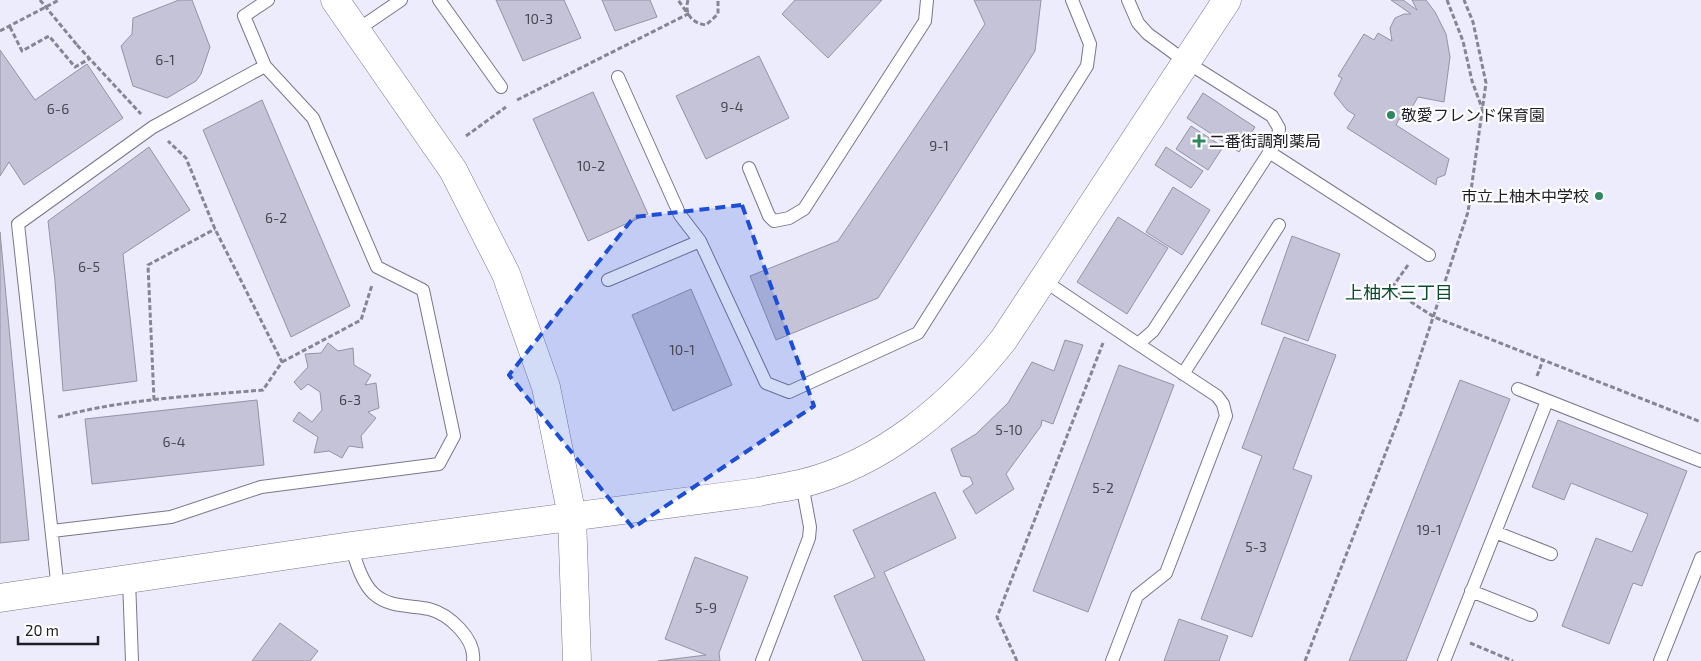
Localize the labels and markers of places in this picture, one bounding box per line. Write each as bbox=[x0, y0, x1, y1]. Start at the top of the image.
place label: 敬愛フレンド保育園 bbox=[1401, 105, 1545, 124]
marker: 敬愛フレンド保育園 bbox=[1385, 109, 1397, 121]
place label: 二番街調剤薬局 bbox=[1209, 131, 1321, 150]
marker: 二番街調剤薬局 bbox=[1193, 135, 1205, 147]
place label: 市立上柚木中学校 bbox=[1461, 186, 1589, 205]
marker: 市立上柚木中学校 bbox=[1593, 190, 1605, 202]

